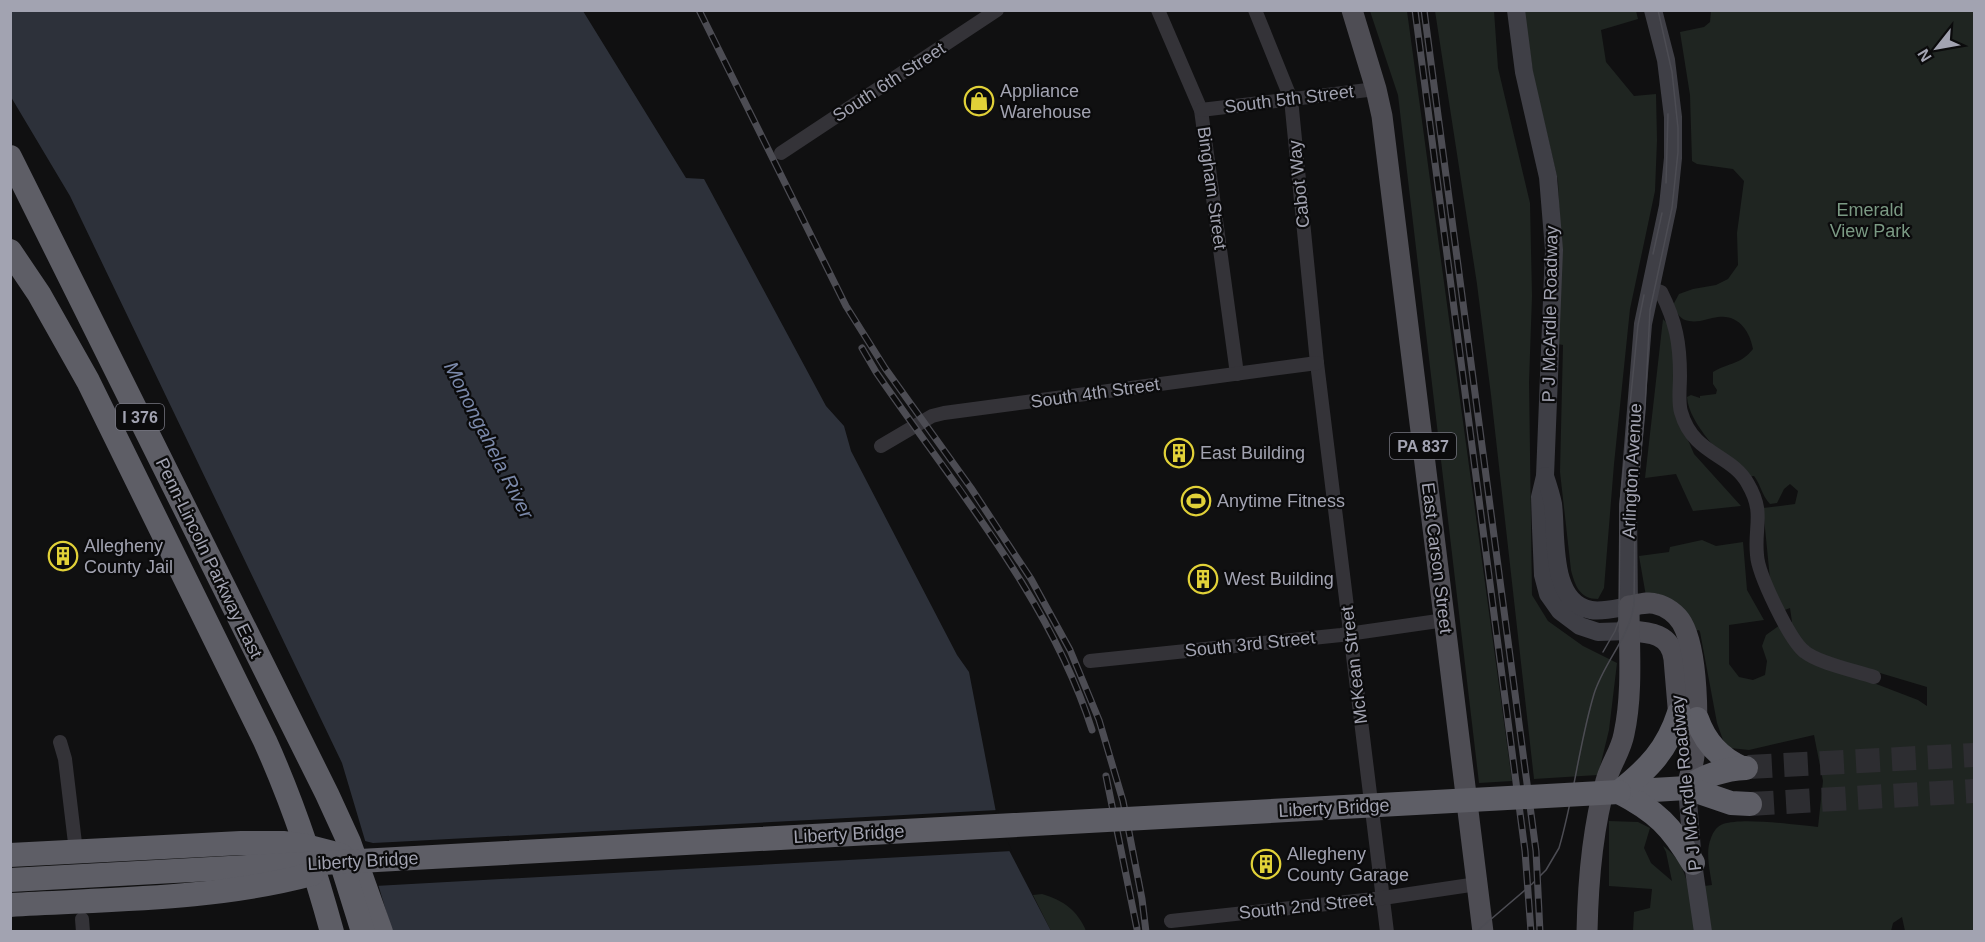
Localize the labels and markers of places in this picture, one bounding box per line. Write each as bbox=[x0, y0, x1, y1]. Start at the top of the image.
place label: Appliance Warehouse bbox=[1000, 81, 1091, 122]
shop icon: Appliance Warehouse bbox=[963, 85, 995, 117]
building icon: East Building bbox=[1163, 437, 1195, 469]
place label: East Building bbox=[1200, 443, 1305, 463]
sports icon: Anytime Fitness bbox=[1180, 485, 1212, 517]
place label: Anytime Fitness bbox=[1217, 491, 1345, 511]
place label: Allegheny County Jail bbox=[84, 536, 173, 577]
building icon: Allegheny County Jail bbox=[47, 540, 79, 572]
building icon: West Building bbox=[1187, 563, 1219, 595]
place label: West Building bbox=[1224, 569, 1334, 589]
place label: Allegheny County Garage bbox=[1287, 844, 1409, 885]
building icon: Allegheny County Garage bbox=[1250, 848, 1282, 880]

